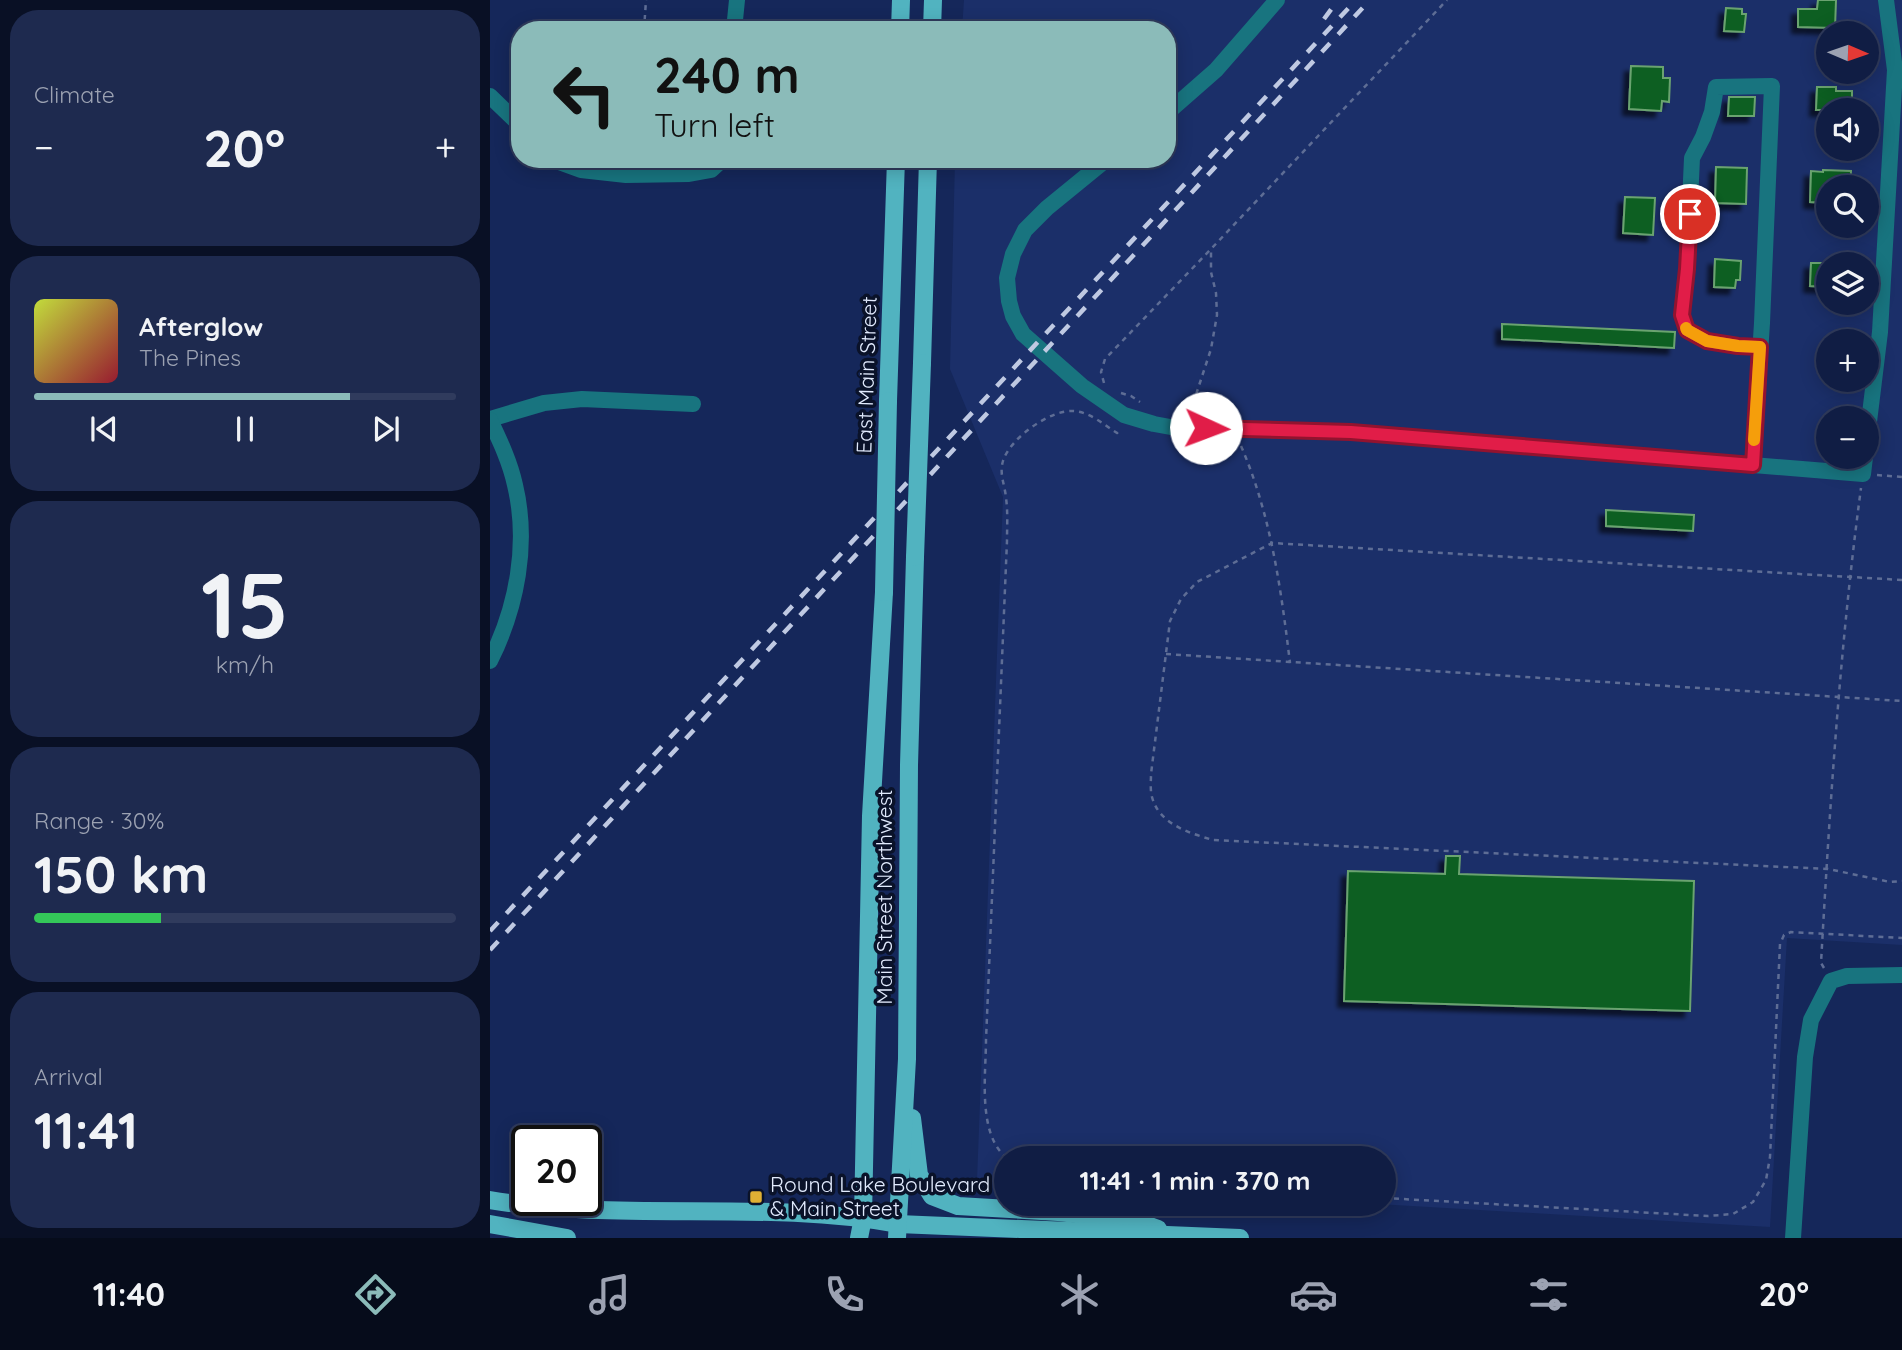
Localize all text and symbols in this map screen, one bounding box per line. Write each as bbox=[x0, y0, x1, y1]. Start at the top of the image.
north arrow bbox=[1816, 21, 1880, 84]
map controls bbox=[1816, 21, 1879, 469]
text: 240 m bbox=[654, 44, 800, 105]
icon: left bbox=[539, 49, 630, 140]
text: Climate bbox=[34, 80, 115, 109]
button: sound bbox=[1816, 98, 1879, 161]
text: Turn left bbox=[654, 105, 775, 145]
text: 20° bbox=[203, 115, 285, 180]
text: − bbox=[34, 123, 54, 171]
text: + bbox=[435, 123, 456, 171]
button: search bbox=[1816, 175, 1879, 238]
pin bbox=[1660, 184, 1720, 244]
icon: arrive bbox=[1671, 195, 1709, 233]
button: layers bbox=[1816, 252, 1879, 315]
street label: East Main Street bbox=[850, 296, 882, 454]
text: Afterglow bbox=[139, 310, 263, 343]
button: + bbox=[1816, 329, 1879, 392]
text: The Pines bbox=[139, 343, 241, 372]
position arrow bbox=[1169, 391, 1243, 465]
button: − bbox=[1816, 406, 1879, 469]
icon: previous bbox=[85, 410, 123, 448]
icon: pause bbox=[226, 410, 264, 448]
icon: next bbox=[367, 410, 405, 448]
text: 15 bbox=[201, 547, 289, 661]
text: km/h bbox=[216, 650, 274, 679]
street label: Main Street Northwest bbox=[871, 789, 897, 1005]
text: Range · 30% bbox=[34, 806, 164, 835]
text: 150 km bbox=[34, 841, 208, 906]
text: Arrival bbox=[34, 1062, 103, 1091]
text: 11:41 bbox=[34, 1097, 138, 1162]
speed limit sign: 20 bbox=[511, 1125, 602, 1216]
text: 11:41 · 1 min · 370 m bbox=[1079, 1164, 1311, 1197]
place label: Round Lake Boulevard & Main Street bbox=[770, 1171, 990, 1221]
marker: Round Lake Boulevard & Main Street bbox=[748, 1189, 764, 1205]
icon: directions bbox=[351, 1270, 400, 1319]
icon: music bbox=[585, 1270, 634, 1319]
icon: phone bbox=[820, 1270, 869, 1319]
icon: climate bbox=[1055, 1270, 1104, 1319]
icon: car bbox=[1289, 1270, 1338, 1319]
icon: filters bbox=[1524, 1270, 1573, 1319]
text: 11:40 bbox=[93, 1274, 165, 1314]
text: 20° bbox=[1759, 1274, 1809, 1314]

